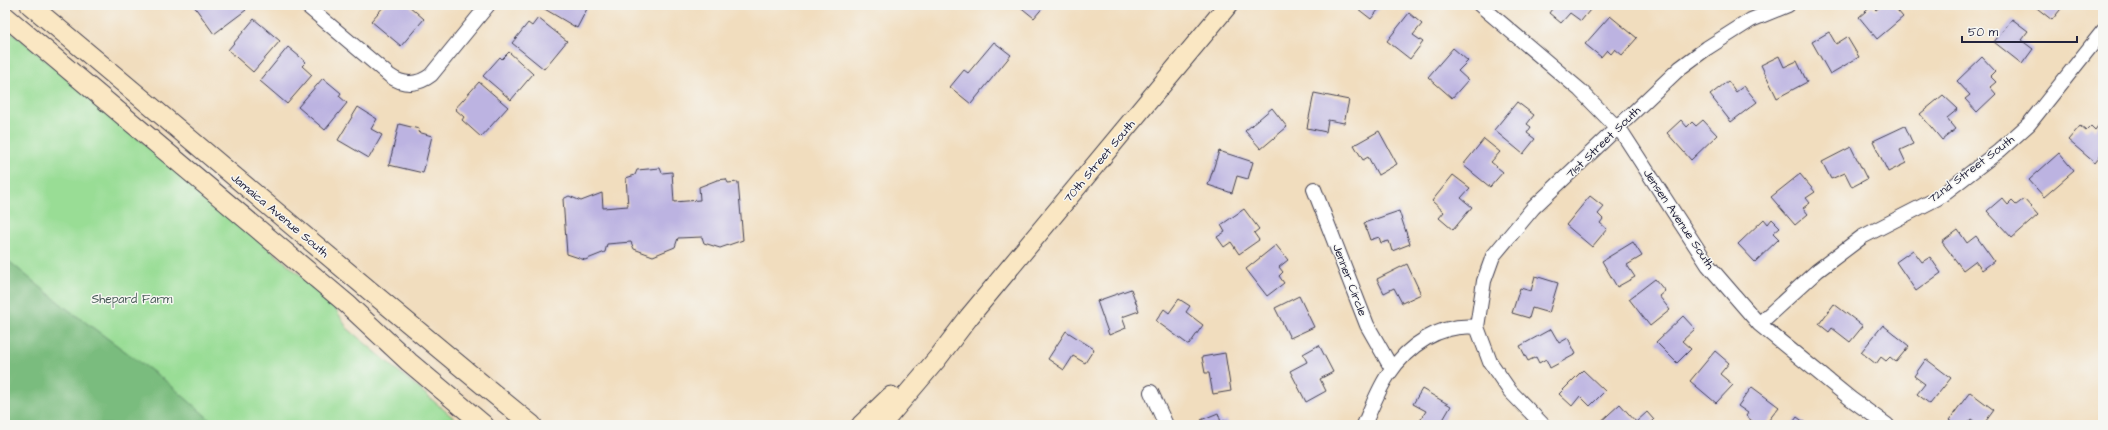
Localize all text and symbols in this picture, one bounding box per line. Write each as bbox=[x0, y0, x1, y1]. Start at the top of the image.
scale bar bbox=[1962, 18, 2077, 44]
text: 50 m bbox=[1968, 24, 1999, 41]
street label: 71st Street South bbox=[1562, 102, 1644, 182]
street label: 70th Street South bbox=[1060, 116, 1139, 207]
street label: 72nd Street South bbox=[1925, 131, 2018, 208]
street label: Jensen Avenue South bbox=[1639, 166, 1718, 273]
street label: Jamaica Avenue South bbox=[227, 169, 332, 262]
street label: Jenner Circle bbox=[1328, 242, 1371, 319]
park label: Shepard Farm bbox=[92, 291, 173, 308]

